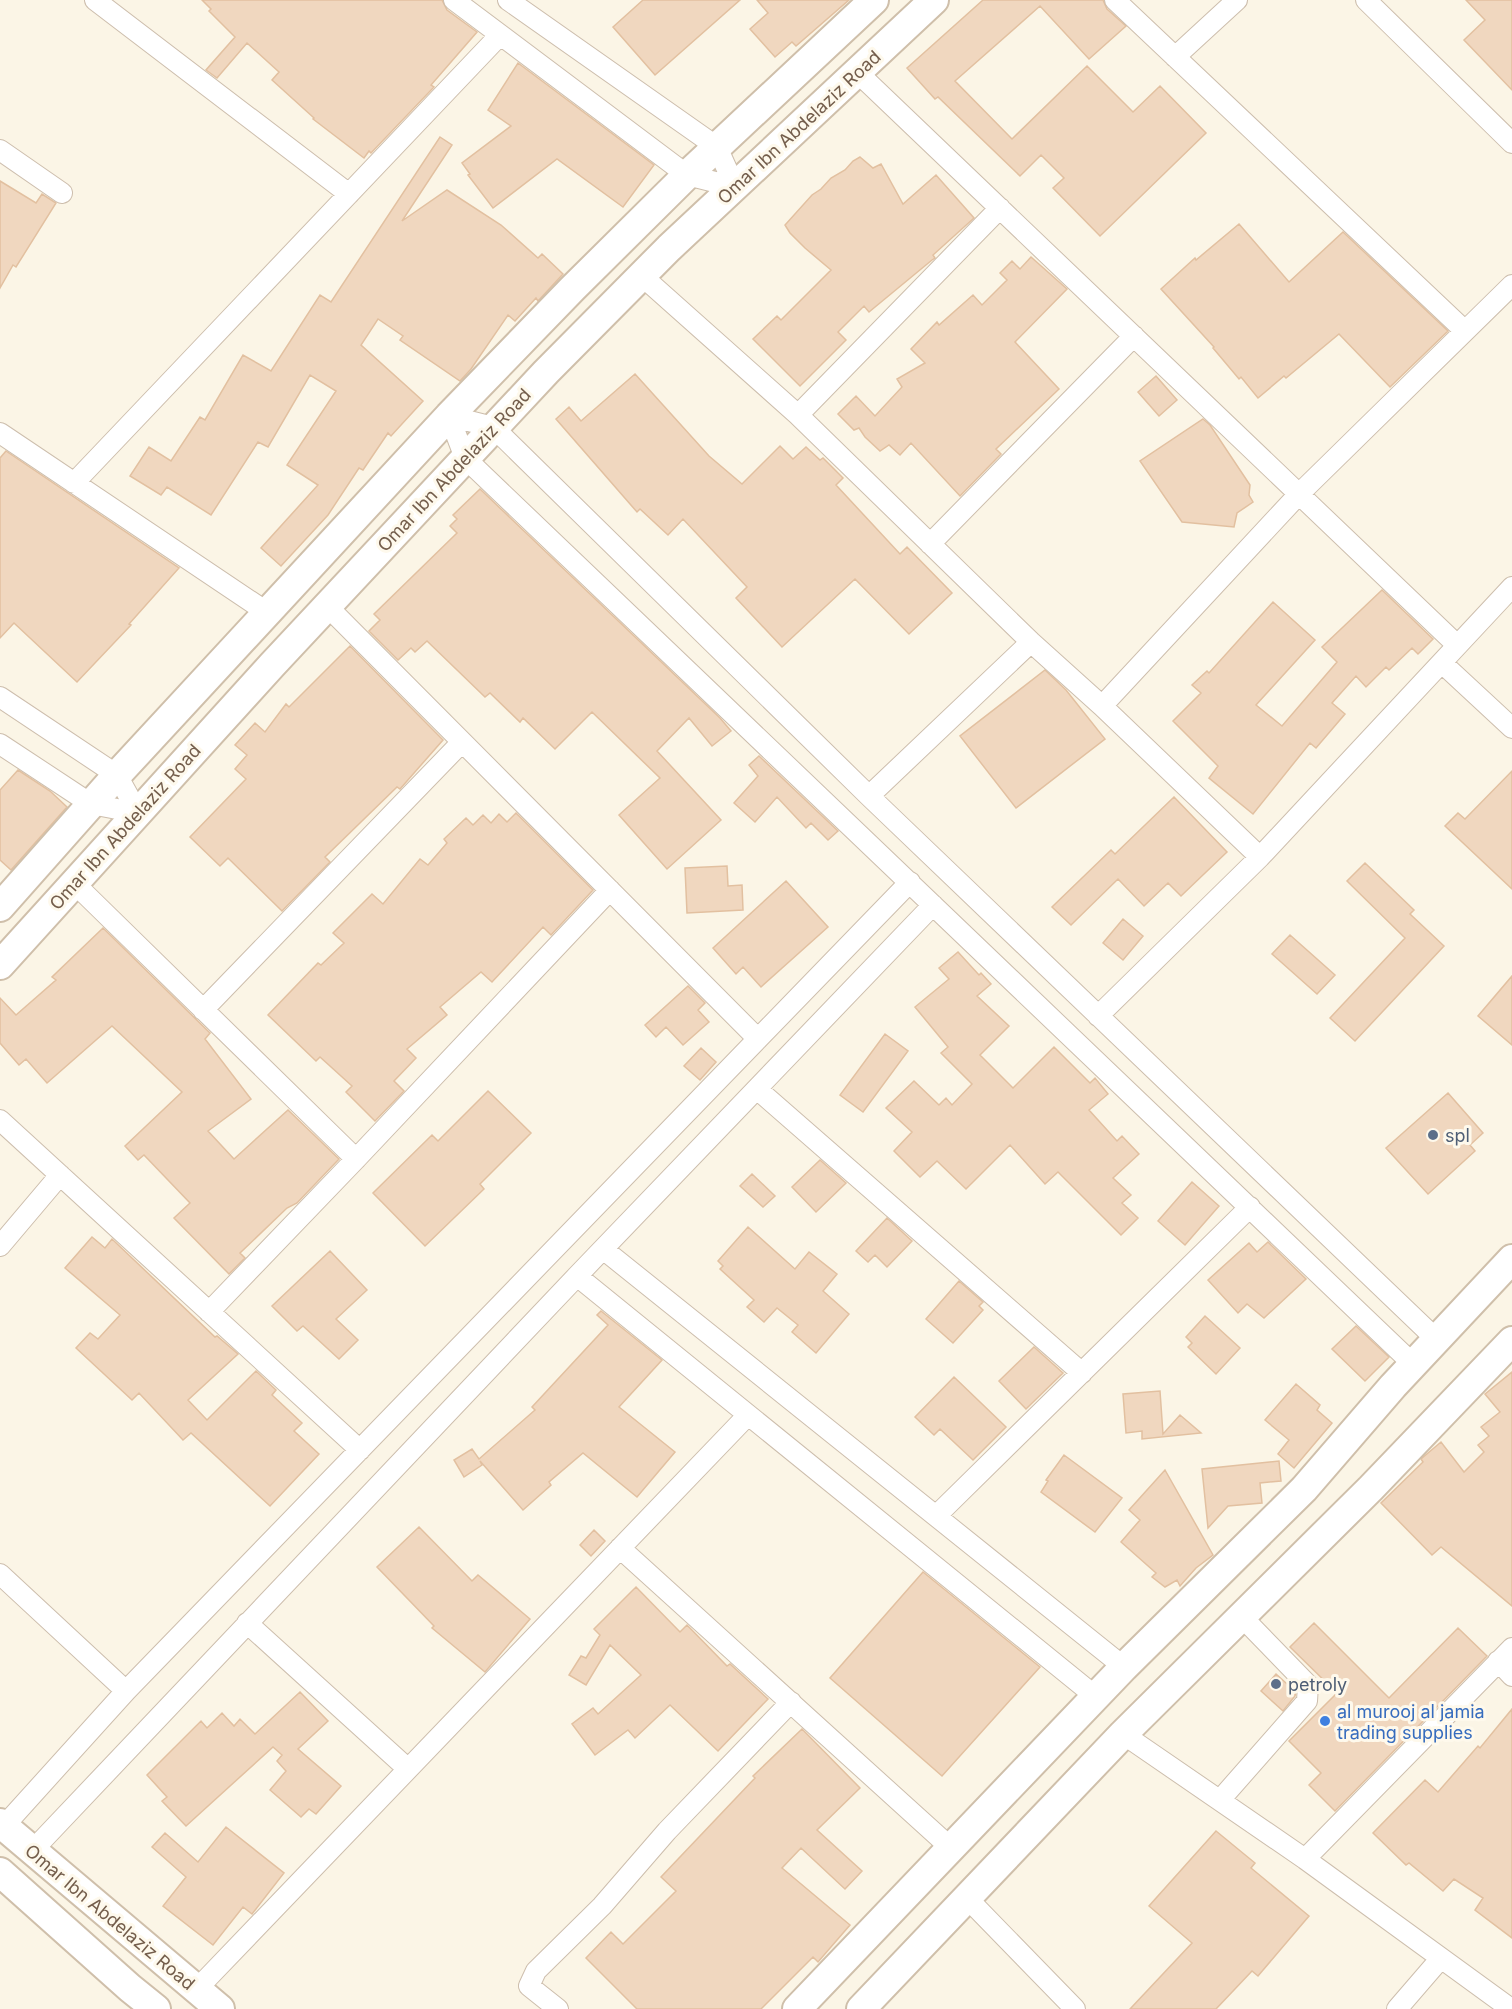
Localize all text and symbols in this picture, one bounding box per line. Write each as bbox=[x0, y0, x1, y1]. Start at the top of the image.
street label: Omar Ibn Abdelaziz Road bbox=[713, 46, 885, 208]
street label: Omar Ibn Abdelaziz Road bbox=[373, 384, 535, 556]
street label: Omar Ibn Abdelaziz Road bbox=[45, 740, 205, 914]
place label: spl bbox=[1445, 1125, 1470, 1146]
marker: spl bbox=[1426, 1128, 1440, 1142]
place label: petroly bbox=[1288, 1674, 1347, 1695]
marker: petroly bbox=[1269, 1677, 1283, 1691]
place label: al murooj al jamia trading supplies bbox=[1337, 1701, 1485, 1743]
marker: al murooj al jamia trading supplies bbox=[1318, 1714, 1332, 1728]
street label: Omar Ibn Abdelaziz Road bbox=[21, 1840, 199, 1994]

